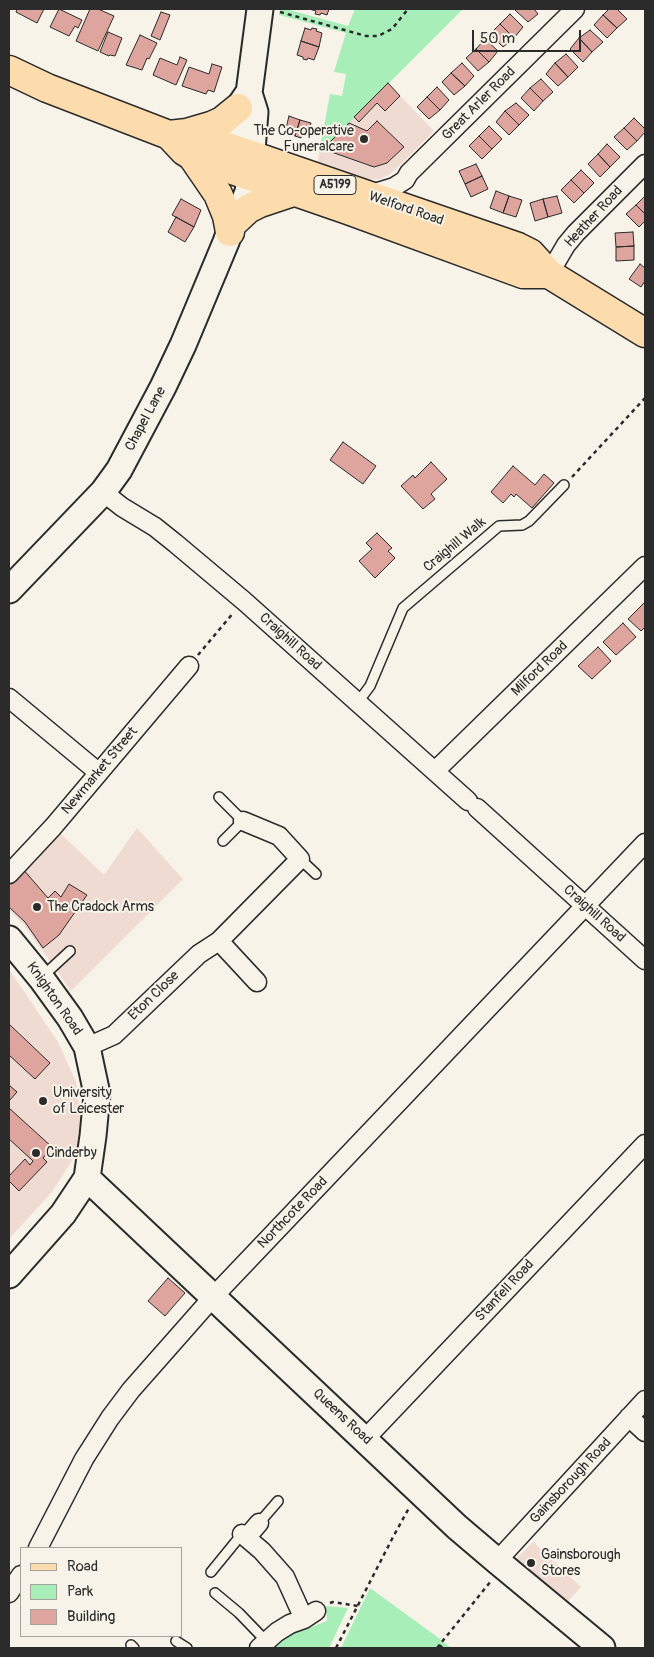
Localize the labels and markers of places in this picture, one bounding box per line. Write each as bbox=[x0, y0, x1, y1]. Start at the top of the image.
place label: The Co-operative Funeralcare bbox=[254, 123, 354, 156]
marker: The Co-operative Funeralcare bbox=[358, 133, 370, 145]
place label: The Cradock Arms bbox=[47, 899, 154, 915]
marker: The Cradock Arms bbox=[31, 901, 43, 913]
place label: University of Leicester bbox=[53, 1085, 124, 1118]
marker: University of Leicester bbox=[37, 1095, 49, 1107]
place label: Cinderby bbox=[46, 1145, 97, 1161]
marker: Cinderby bbox=[30, 1147, 42, 1159]
place label: Gainsborough Stores bbox=[541, 1547, 620, 1580]
marker: Gainsborough Stores bbox=[525, 1557, 537, 1569]

